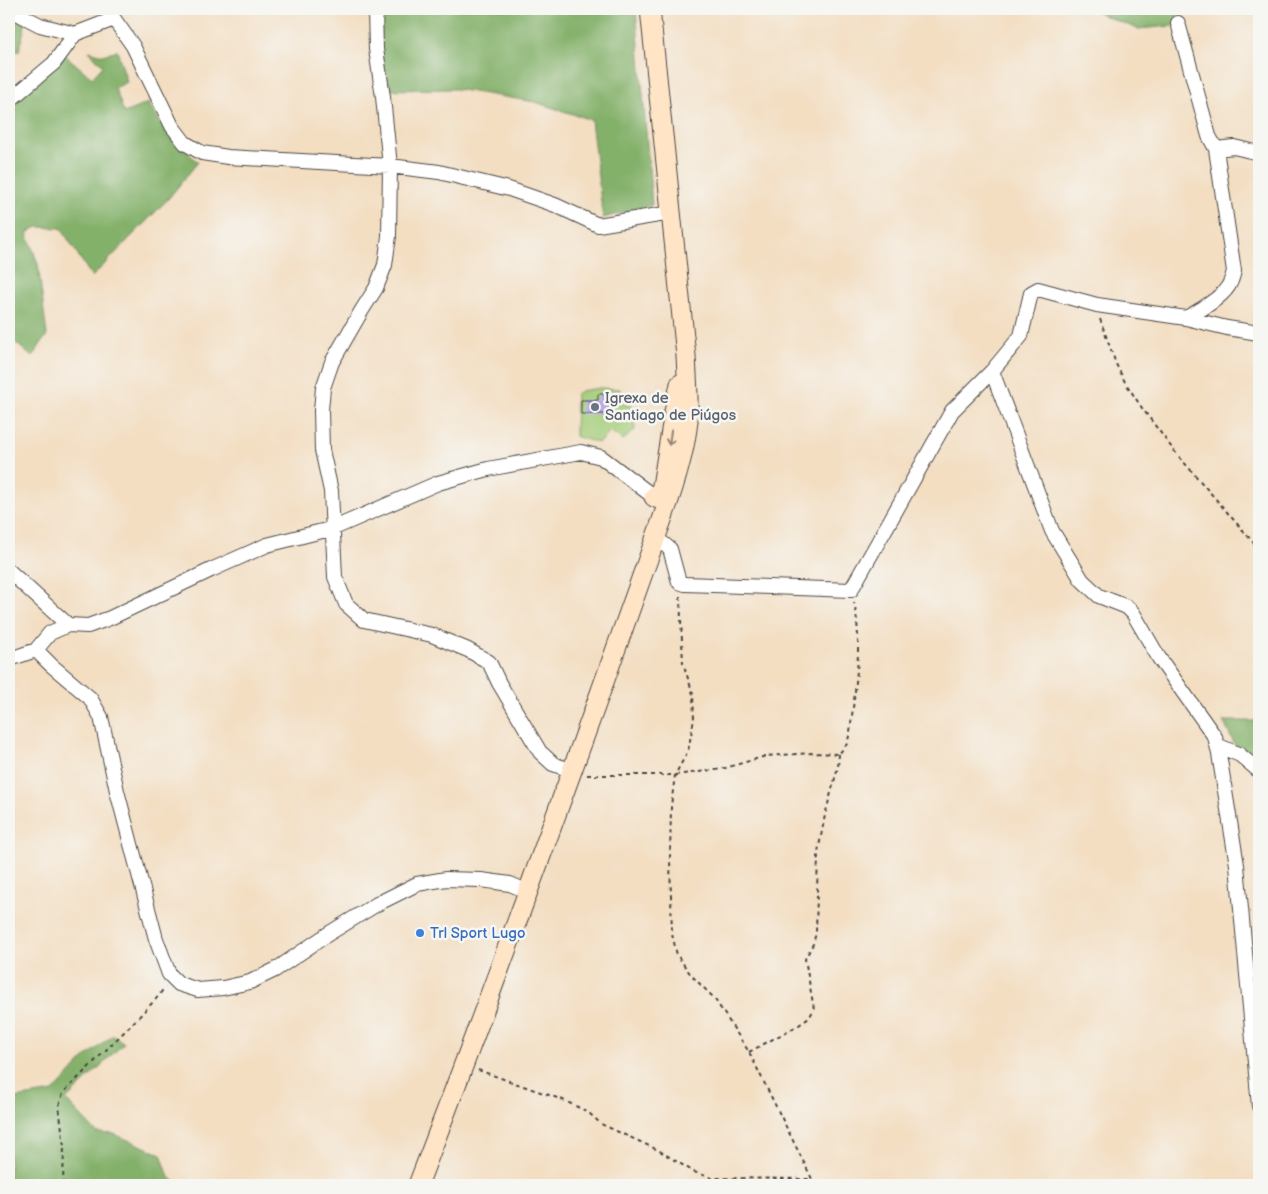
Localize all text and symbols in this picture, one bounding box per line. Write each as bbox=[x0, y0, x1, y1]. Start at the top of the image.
place label: Igrexa de Santiago de Piúgos bbox=[605, 389, 737, 425]
marker: Igrexa de Santiago de Piúgos bbox=[589, 401, 601, 413]
one-way arrow bbox=[665, 429, 675, 445]
place label: Trl Sport Lugo bbox=[430, 924, 526, 943]
marker: Trl Sport Lugo bbox=[414, 927, 426, 939]

